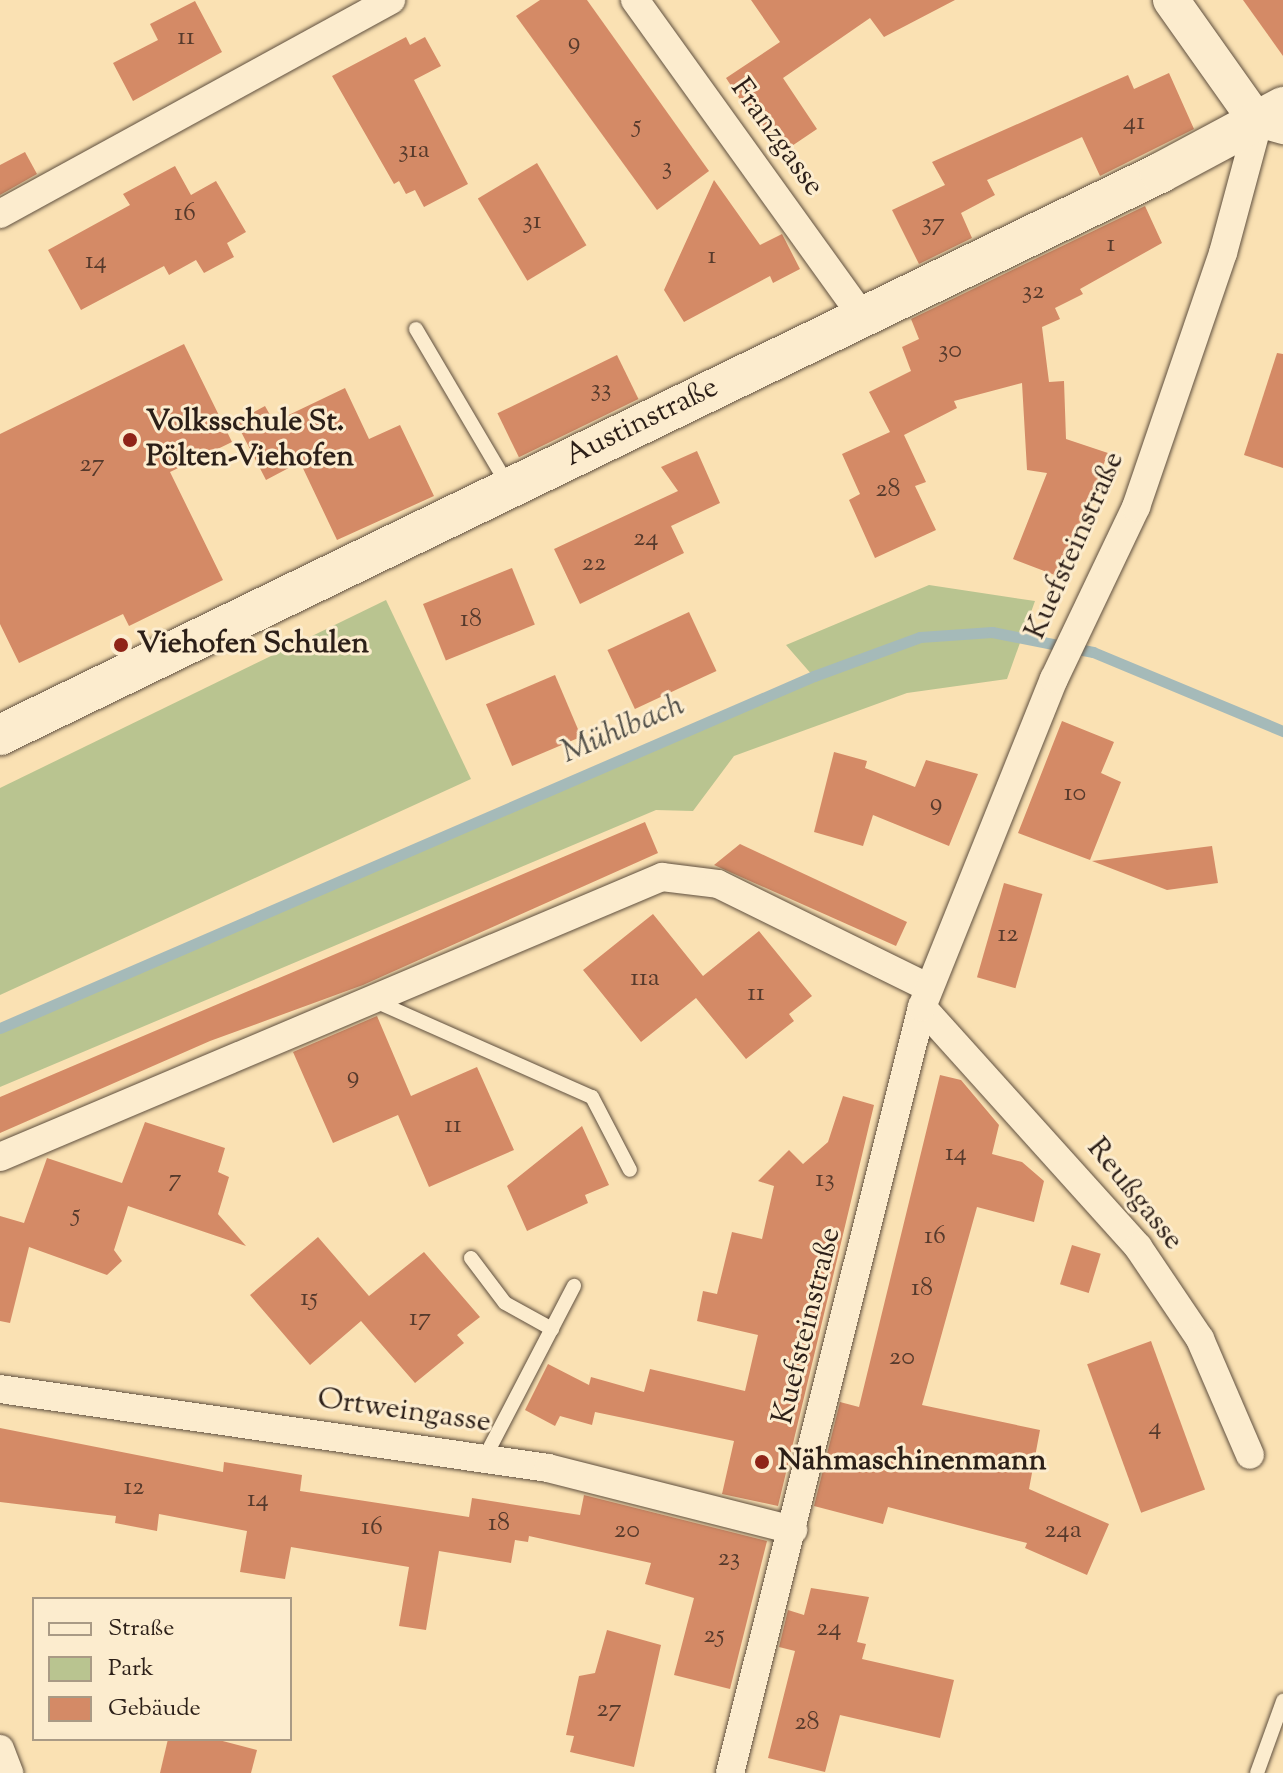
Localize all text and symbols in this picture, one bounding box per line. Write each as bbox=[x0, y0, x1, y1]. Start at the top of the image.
house number: 11 bbox=[177, 22, 195, 54]
house number: 9 bbox=[568, 27, 580, 59]
street label: Franzgasse bbox=[721, 72, 831, 204]
house number: 41 bbox=[1123, 107, 1145, 139]
house number: 5 bbox=[633, 110, 641, 142]
house number: 31a bbox=[398, 135, 430, 167]
house number: 3 bbox=[662, 152, 672, 184]
house number: 16 bbox=[174, 198, 196, 230]
house number: 31 bbox=[522, 206, 542, 238]
house number: 37 bbox=[921, 208, 945, 240]
house number: 1 bbox=[1107, 229, 1115, 261]
house number: 1 bbox=[708, 241, 716, 273]
house number: 14 bbox=[85, 246, 107, 278]
house number: 32 bbox=[1022, 276, 1044, 308]
house number: 30 bbox=[938, 335, 962, 367]
street label: Austinstraße bbox=[560, 370, 724, 476]
house number: 33 bbox=[590, 374, 612, 406]
place label: Volksschule St. Pölten-Viehofen bbox=[146, 405, 354, 476]
marker: Volksschule St. Pölten-Viehofen bbox=[121, 431, 139, 449]
street label: Kuefsteinstraße bbox=[1019, 447, 1133, 645]
house number: 27 bbox=[79, 449, 105, 481]
house number: 28 bbox=[875, 474, 901, 506]
house number: 24 bbox=[633, 523, 659, 555]
house number: 22 bbox=[582, 548, 606, 580]
house number: 18 bbox=[460, 604, 482, 636]
place label: Viehofen Schulen bbox=[137, 627, 369, 663]
marker: Viehofen Schulen bbox=[112, 636, 130, 654]
water label: Mühlbach bbox=[556, 687, 690, 773]
house number: 10 bbox=[1064, 778, 1086, 810]
house number: 9 bbox=[930, 788, 942, 820]
house number: 12 bbox=[997, 919, 1019, 951]
house number: 11a bbox=[630, 963, 660, 995]
house number: 11 bbox=[747, 978, 765, 1010]
house number: 9 bbox=[347, 1061, 359, 1093]
house number: 11 bbox=[444, 1110, 462, 1142]
street label: Reußgasse bbox=[1078, 1132, 1190, 1258]
house number: 14 bbox=[945, 1138, 967, 1170]
house number: 7 bbox=[168, 1164, 182, 1196]
house number: 13 bbox=[815, 1164, 835, 1196]
house number: 5 bbox=[72, 1199, 80, 1231]
house number: 16 bbox=[924, 1221, 946, 1253]
street label: Kuefsteinstraße bbox=[766, 1224, 850, 1428]
house number: 18 bbox=[911, 1273, 933, 1305]
house number: 15 bbox=[300, 1283, 318, 1315]
house number: 17 bbox=[409, 1303, 431, 1335]
house number: 20 bbox=[889, 1342, 915, 1374]
street label: Ortweingasse bbox=[315, 1382, 493, 1442]
house number: 4 bbox=[1148, 1412, 1162, 1444]
place label: Nähmaschinenmann bbox=[778, 1444, 1046, 1480]
marker: Nähmaschinenmann bbox=[753, 1453, 771, 1471]
house number: 12 bbox=[123, 1472, 145, 1504]
house number: 14 bbox=[247, 1484, 269, 1516]
house number: 18 bbox=[488, 1508, 510, 1540]
house number: 16 bbox=[361, 1512, 383, 1544]
house number: 20 bbox=[614, 1515, 640, 1547]
house number: 24a bbox=[1044, 1515, 1082, 1547]
house number: 23 bbox=[718, 1543, 740, 1575]
legend bbox=[32, 1597, 292, 1741]
text: Straße bbox=[108, 1612, 174, 1646]
house number: 24 bbox=[816, 1613, 842, 1645]
house number: 25 bbox=[703, 1620, 725, 1652]
text: Park bbox=[108, 1652, 154, 1686]
text: Gebäude bbox=[108, 1692, 201, 1726]
house number: 27 bbox=[596, 1694, 622, 1726]
house number: 28 bbox=[794, 1707, 820, 1739]

